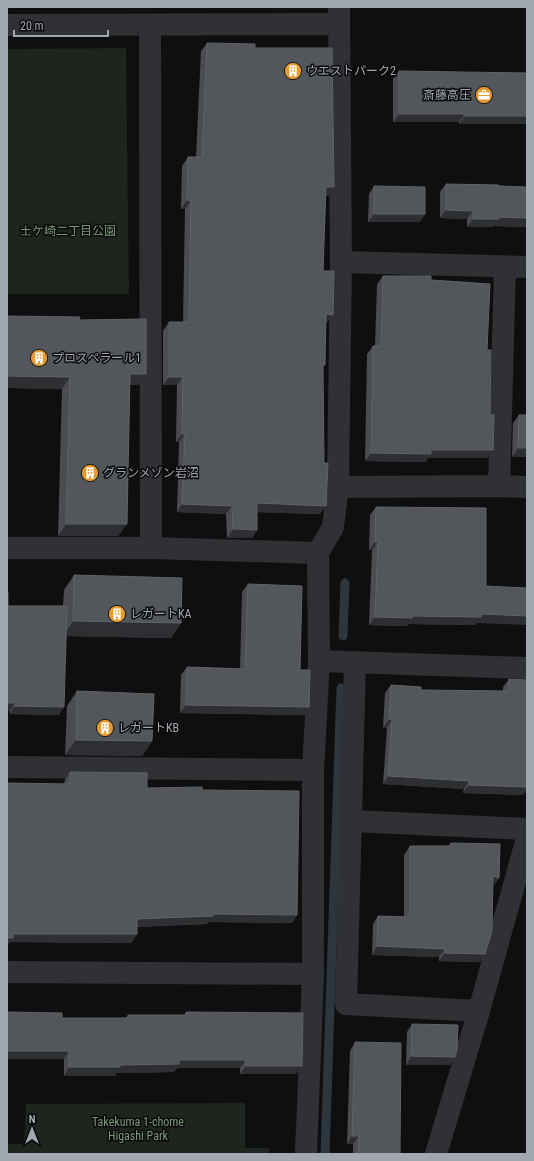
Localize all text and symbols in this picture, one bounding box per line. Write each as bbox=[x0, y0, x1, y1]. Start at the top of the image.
scale bar bbox=[14, 12, 108, 38]
text: 20 m bbox=[20, 19, 44, 33]
building icon: ウエストパーク2 bbox=[283, 61, 303, 81]
place label: ウエストパーク2 bbox=[306, 64, 396, 78]
office icon: 斎藤高圧 bbox=[474, 85, 494, 105]
place label: 斎藤高圧 bbox=[423, 88, 471, 102]
park label: 土ケ崎二丁目公園 bbox=[20, 224, 116, 238]
building icon: プロスペラール1 bbox=[29, 348, 49, 368]
place label: プロスペラール1 bbox=[52, 351, 141, 365]
building icon: グランメゾン岩沼 bbox=[80, 463, 100, 483]
place label: グランメゾン岩沼 bbox=[103, 466, 199, 480]
building icon: レガートKA bbox=[107, 604, 127, 624]
place label: レガートKA bbox=[130, 607, 192, 621]
building icon: レガートKB bbox=[95, 718, 115, 738]
place label: レガートKB bbox=[118, 721, 179, 735]
north arrow bbox=[12, 1109, 52, 1149]
text: N bbox=[29, 1113, 36, 1126]
park label: Takekuma 1-chome Higashi Park bbox=[92, 1115, 184, 1143]

